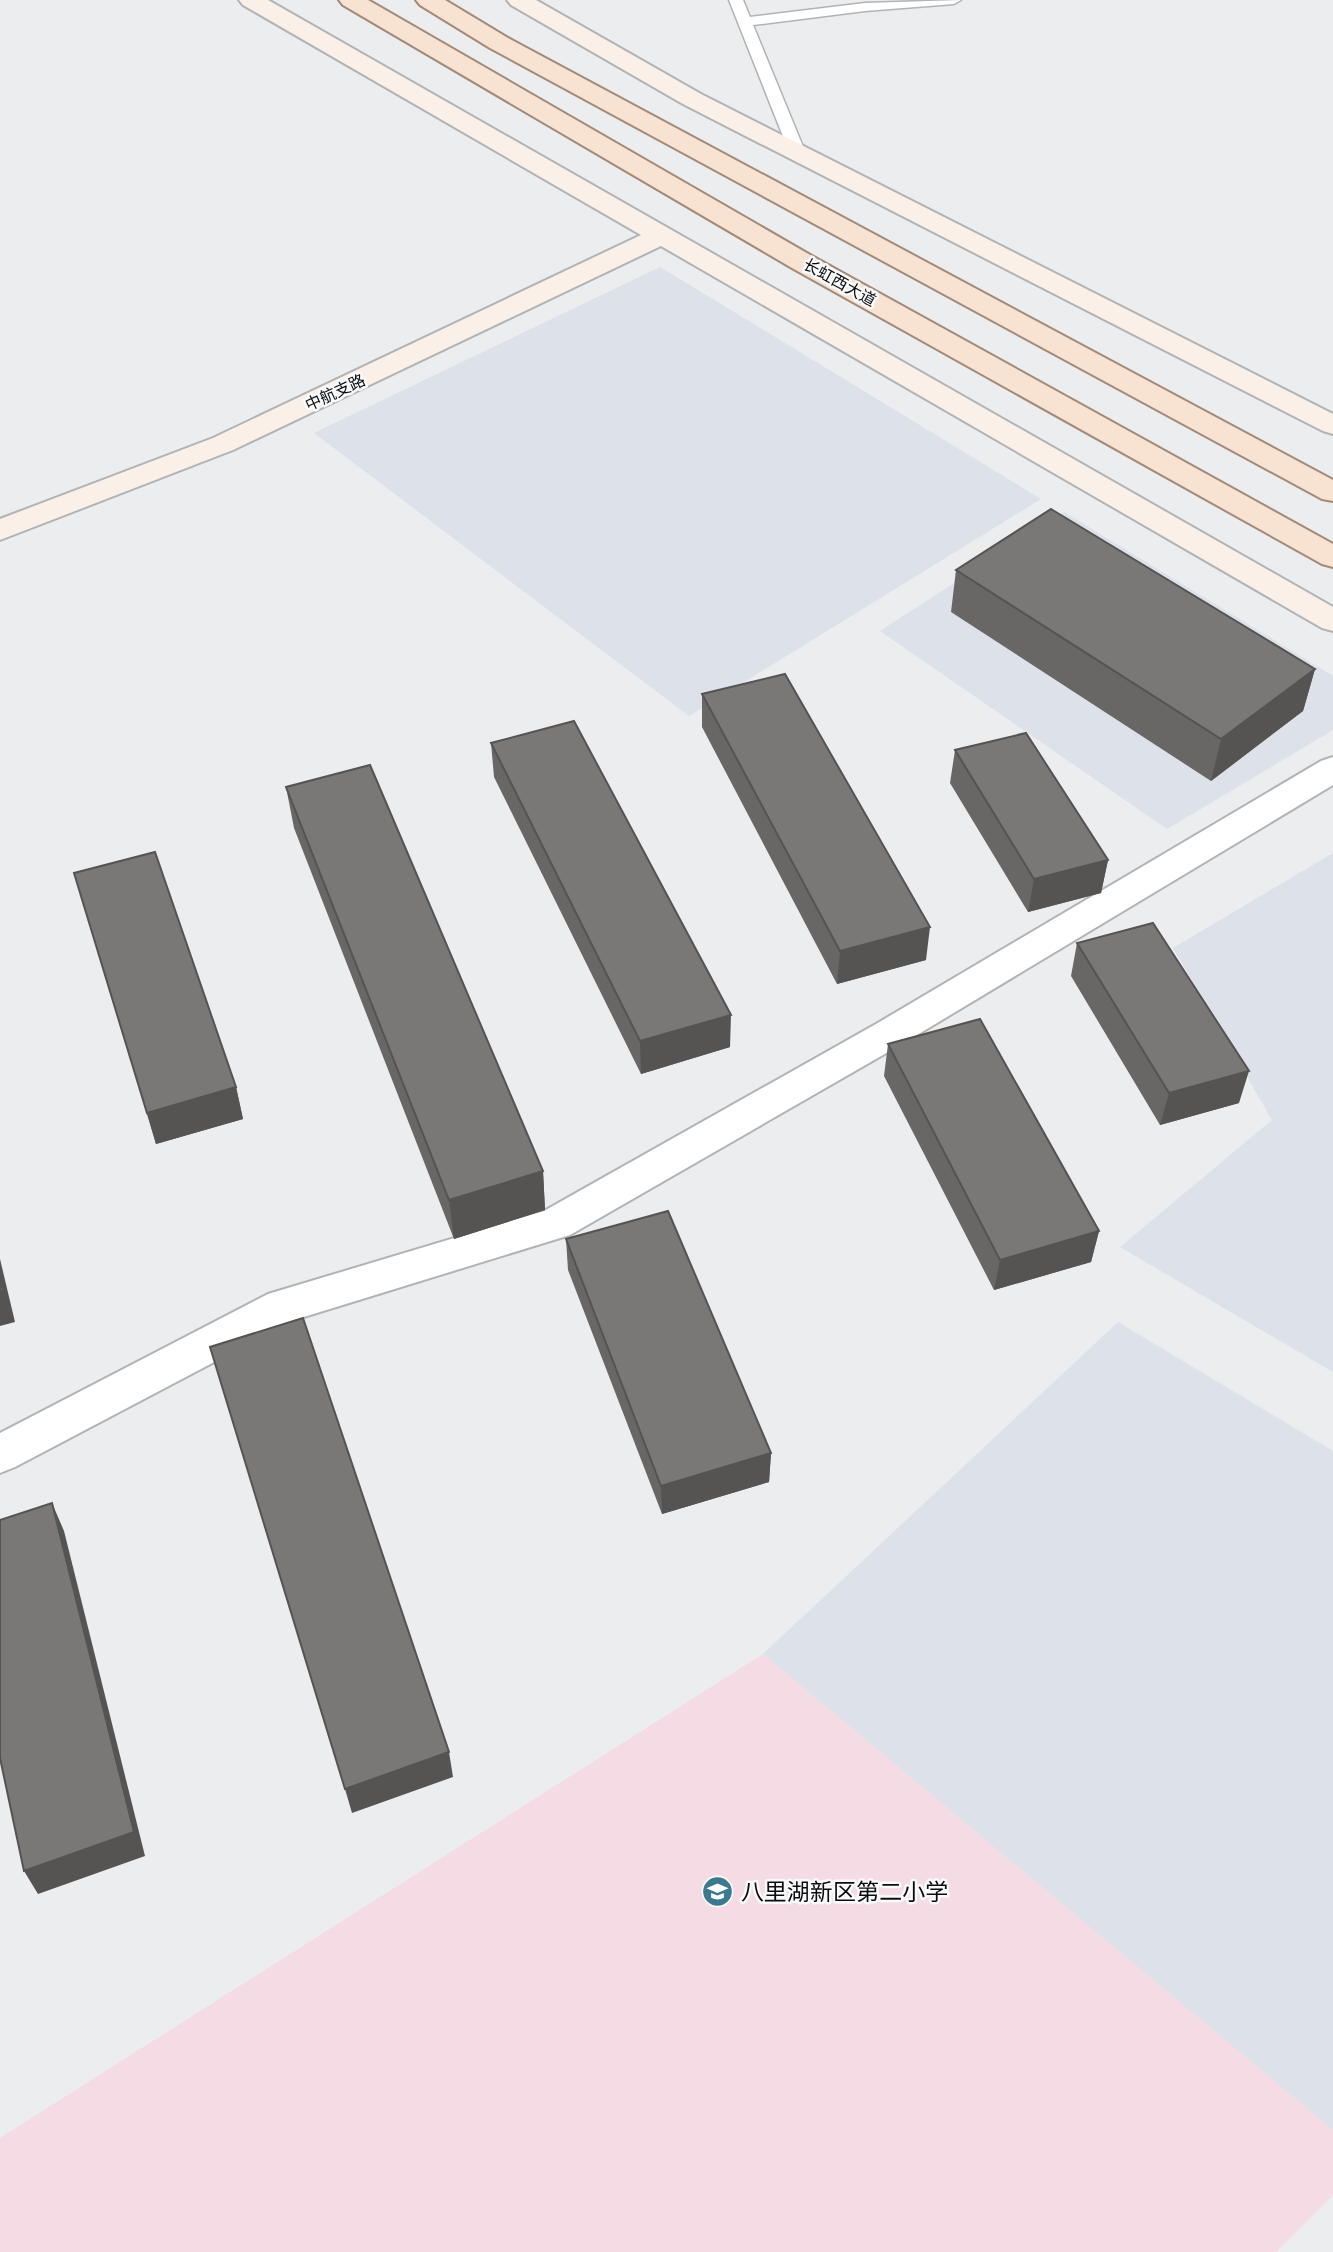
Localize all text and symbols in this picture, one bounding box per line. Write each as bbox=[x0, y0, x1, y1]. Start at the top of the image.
street label: 长虹西大道 bbox=[800, 255, 879, 310]
street label: 中航支路 bbox=[302, 370, 368, 415]
school or university icon: 八里湖新区第二小学 bbox=[701, 1875, 735, 1909]
place label: 八里湖新区第二小学 bbox=[741, 1878, 948, 1906]

